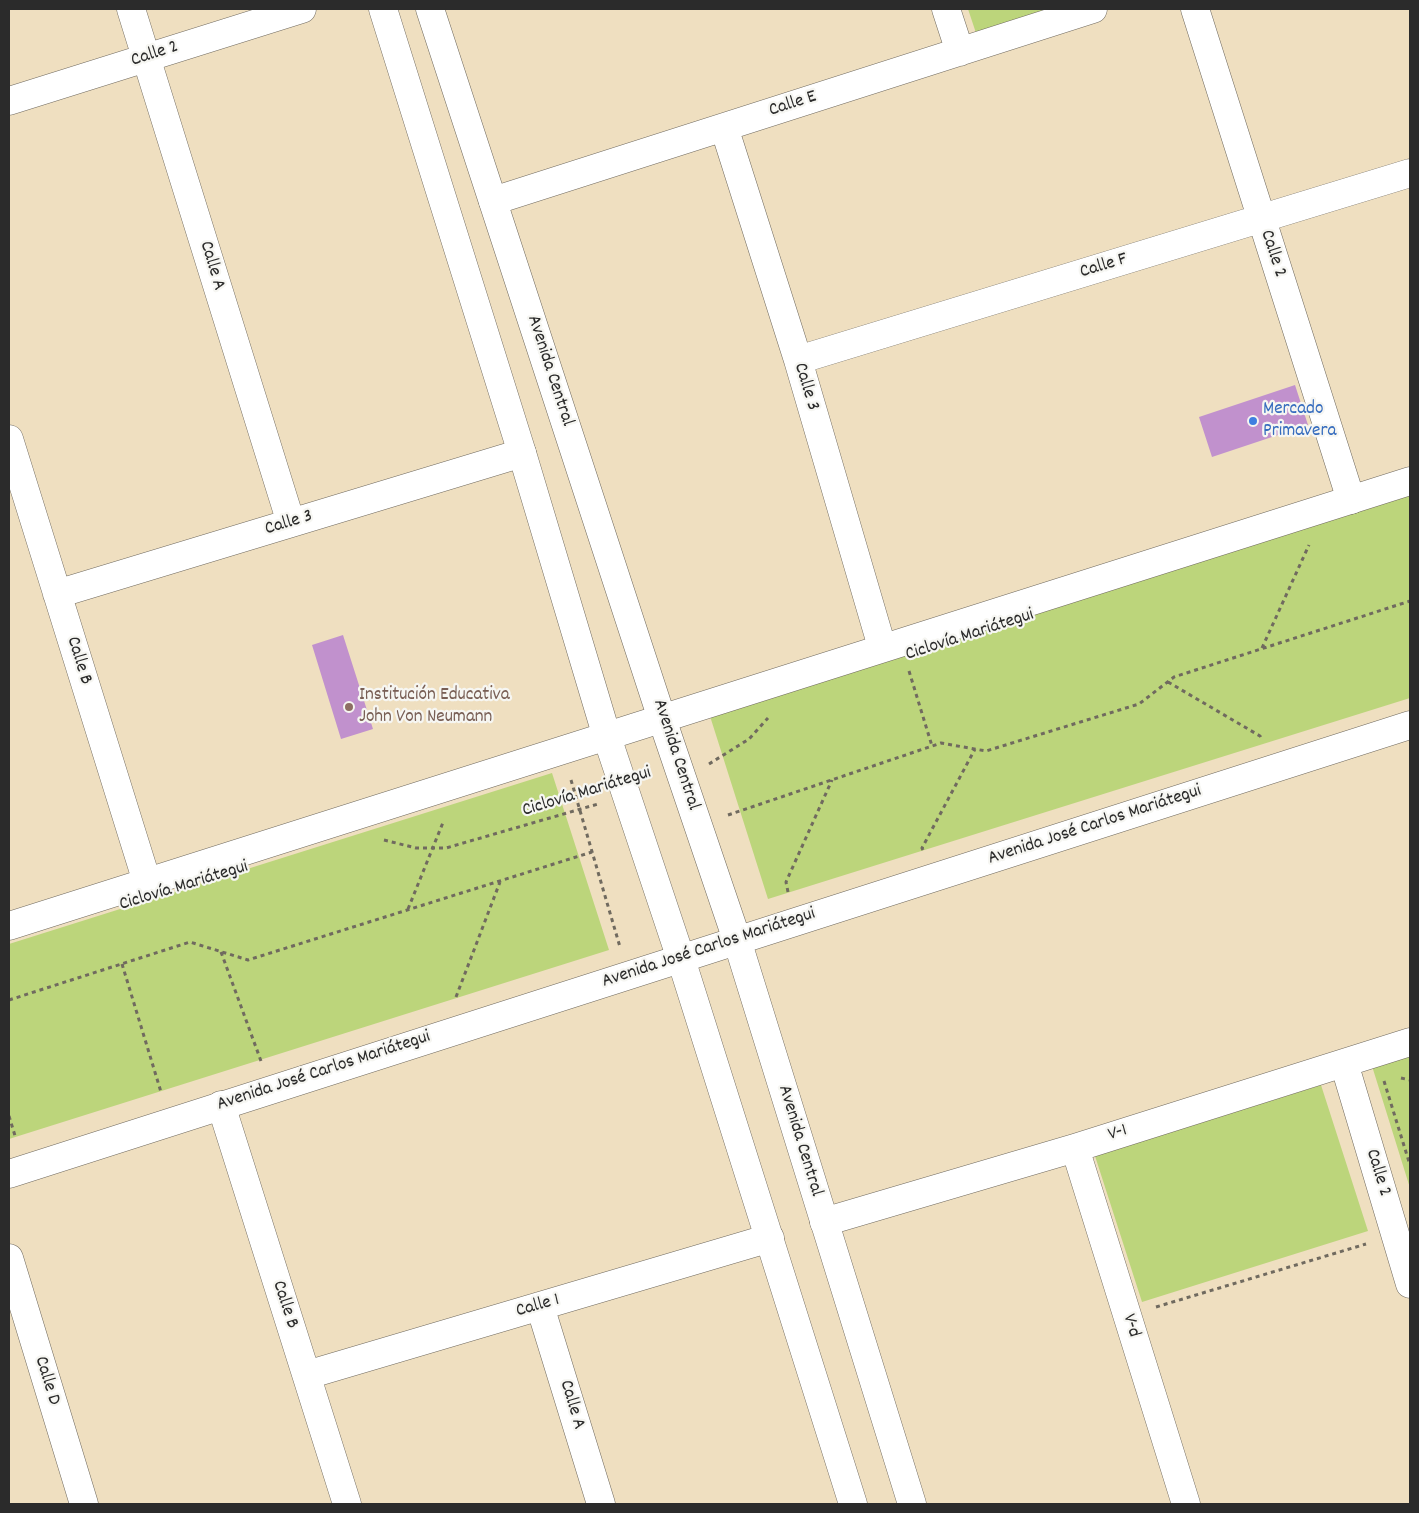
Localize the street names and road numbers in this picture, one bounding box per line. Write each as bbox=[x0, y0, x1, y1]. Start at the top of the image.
street label: Calle 2 bbox=[128, 37, 182, 73]
street label: Calle E bbox=[766, 87, 820, 123]
street label: Calle 2 bbox=[1254, 227, 1290, 281]
street label: Calle A bbox=[193, 239, 229, 293]
street label: Calle F bbox=[1077, 249, 1131, 285]
street label: Avenida Central bbox=[520, 313, 578, 429]
street label: Calle 3 bbox=[787, 360, 823, 414]
street label: Calle 3 bbox=[262, 506, 316, 542]
street label: Ciclovía Mariátegui bbox=[903, 605, 1037, 667]
street label: Calle B bbox=[60, 634, 96, 688]
street label: Avenida Central bbox=[646, 697, 704, 813]
street label: Ciclovía Mariátegui bbox=[520, 763, 654, 823]
street label: Avenida José Carlos Mariátegui bbox=[985, 781, 1205, 871]
street label: Ciclovía Mariátegui bbox=[117, 857, 251, 917]
street label: Avenida José Carlos Mariátegui bbox=[599, 904, 819, 994]
street label: Avenida José Carlos Mariátegui bbox=[214, 1027, 434, 1117]
street label: Avenida Central bbox=[771, 1083, 827, 1199]
street label: V-1 bbox=[1106, 1120, 1130, 1148]
street label: Calle 2 bbox=[1359, 1147, 1395, 1199]
street label: Calle B bbox=[266, 1278, 302, 1332]
street label: Calle 1 bbox=[514, 1290, 562, 1324]
street label: V-d bbox=[1116, 1312, 1144, 1340]
street label: Calle D bbox=[28, 1354, 64, 1408]
street label: Calle A bbox=[553, 1378, 589, 1432]

